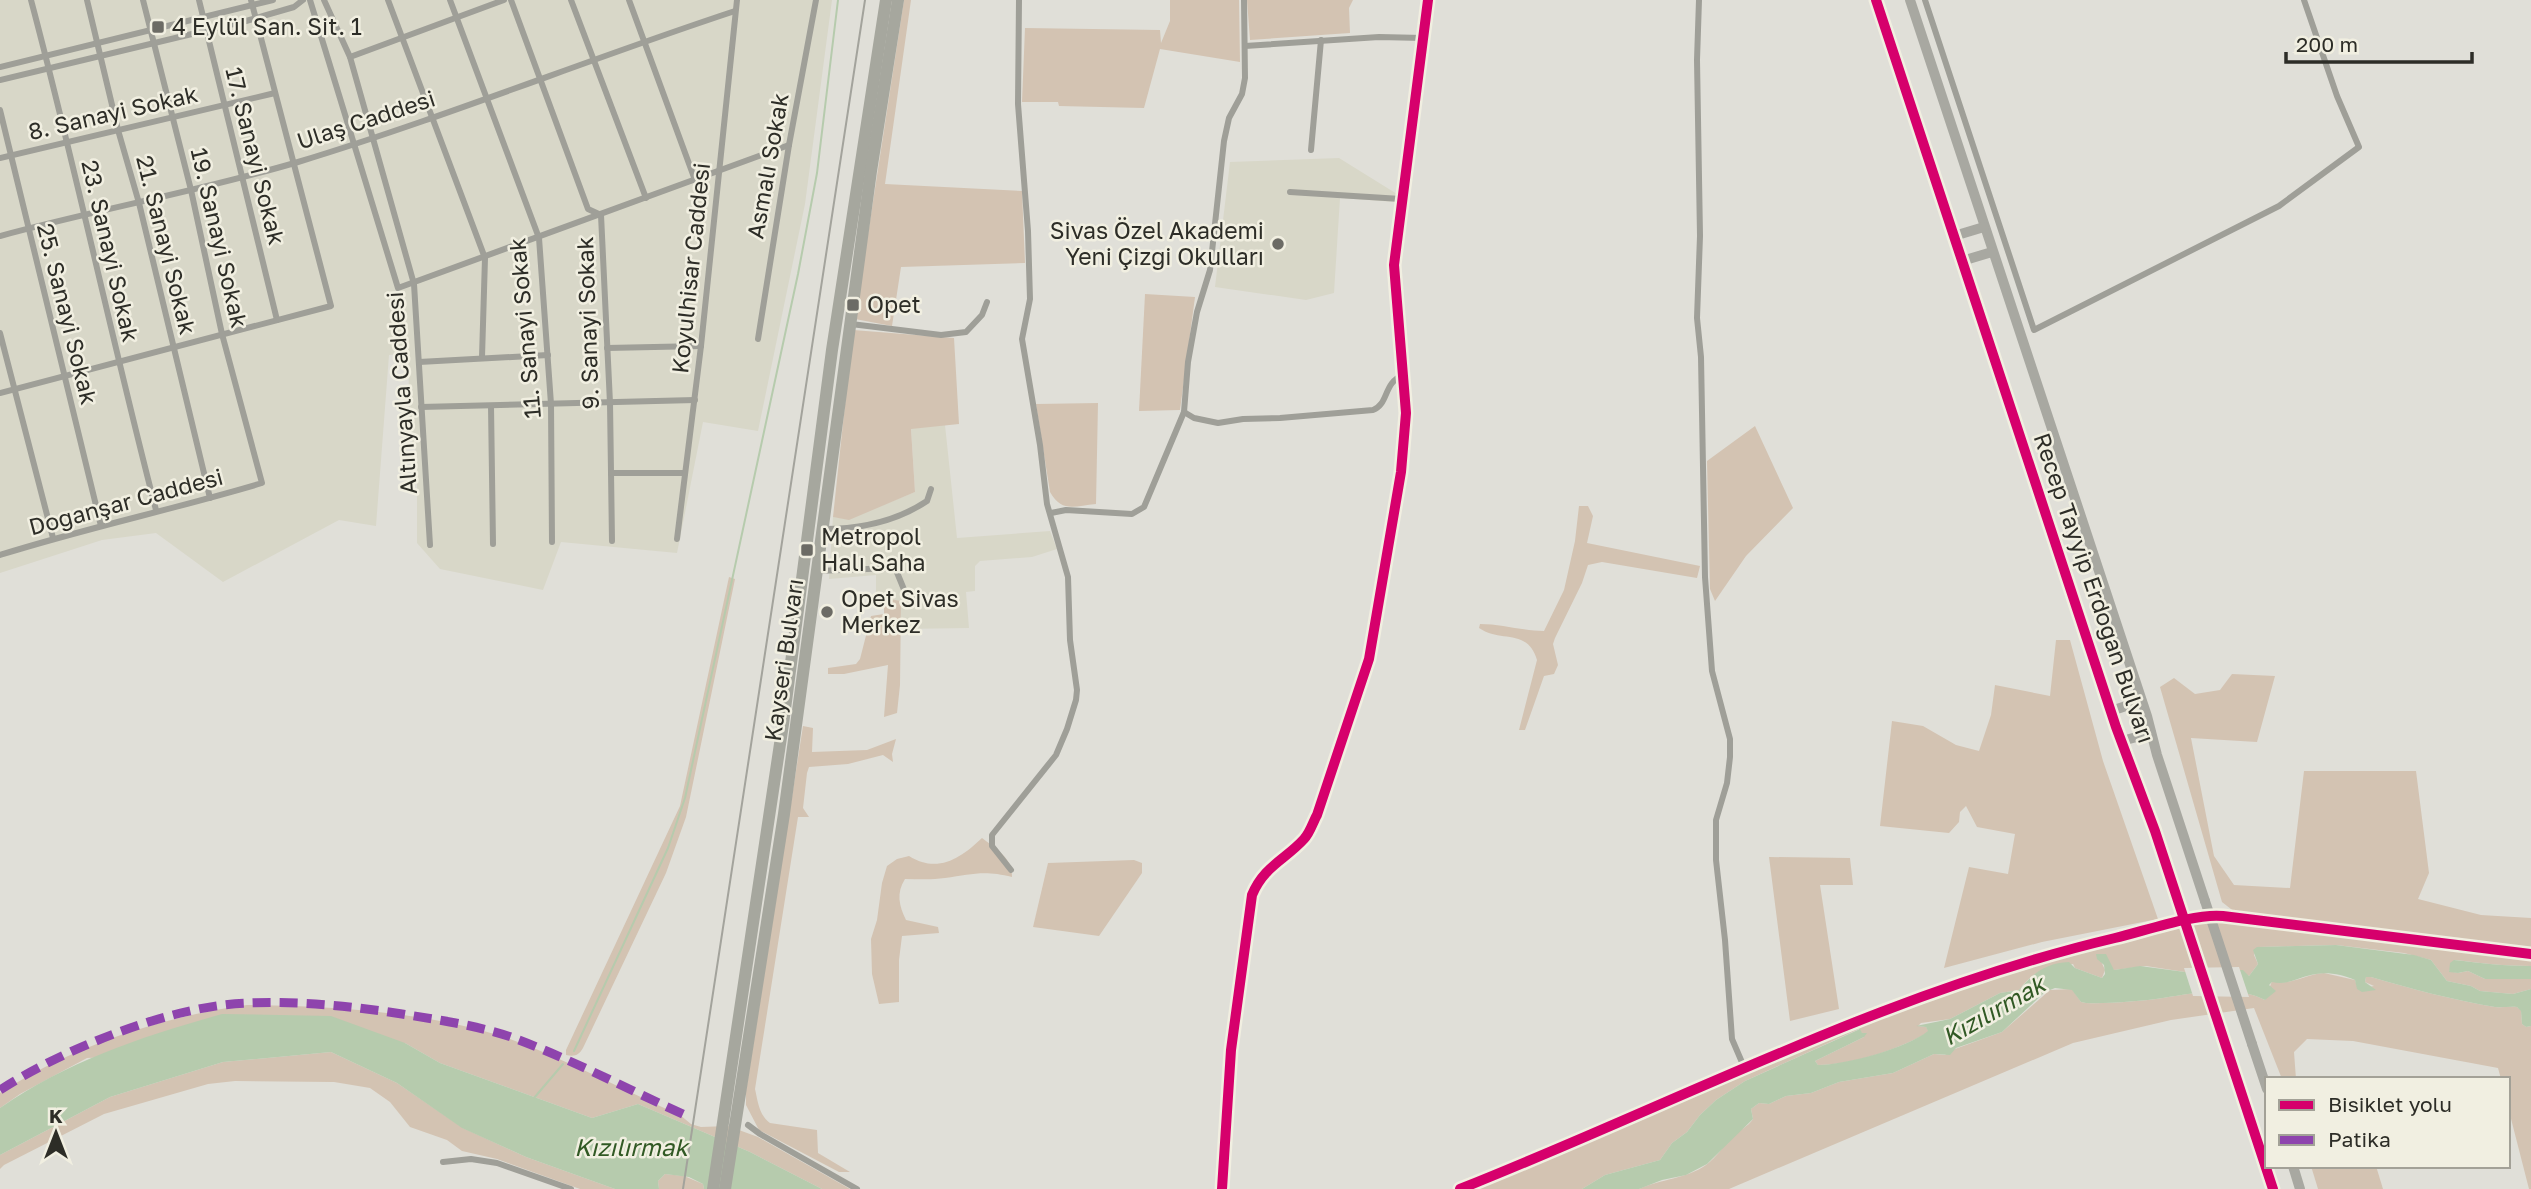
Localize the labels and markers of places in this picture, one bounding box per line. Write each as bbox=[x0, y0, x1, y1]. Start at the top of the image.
place label: 4 Eylül San. Sit. 1 bbox=[172, 12, 362, 40]
marker: 4 Eylül San. Sit. 1 bbox=[150, 19, 166, 35]
place label: Sivas Özel Akademi Yeni Çizgi Okulları bbox=[1050, 216, 1264, 270]
marker: Sivas Özel Akademi Yeni Çizgi Okulları bbox=[1270, 236, 1286, 252]
place label: Opet bbox=[867, 290, 921, 318]
marker: Opet bbox=[845, 297, 861, 313]
place label: Metropol Halı Saha bbox=[821, 522, 926, 576]
marker: Metropol Halı Saha bbox=[799, 542, 815, 558]
place label: Opet Sivas Merkez bbox=[841, 584, 959, 638]
marker: Opet Sivas Merkez bbox=[819, 604, 835, 620]

